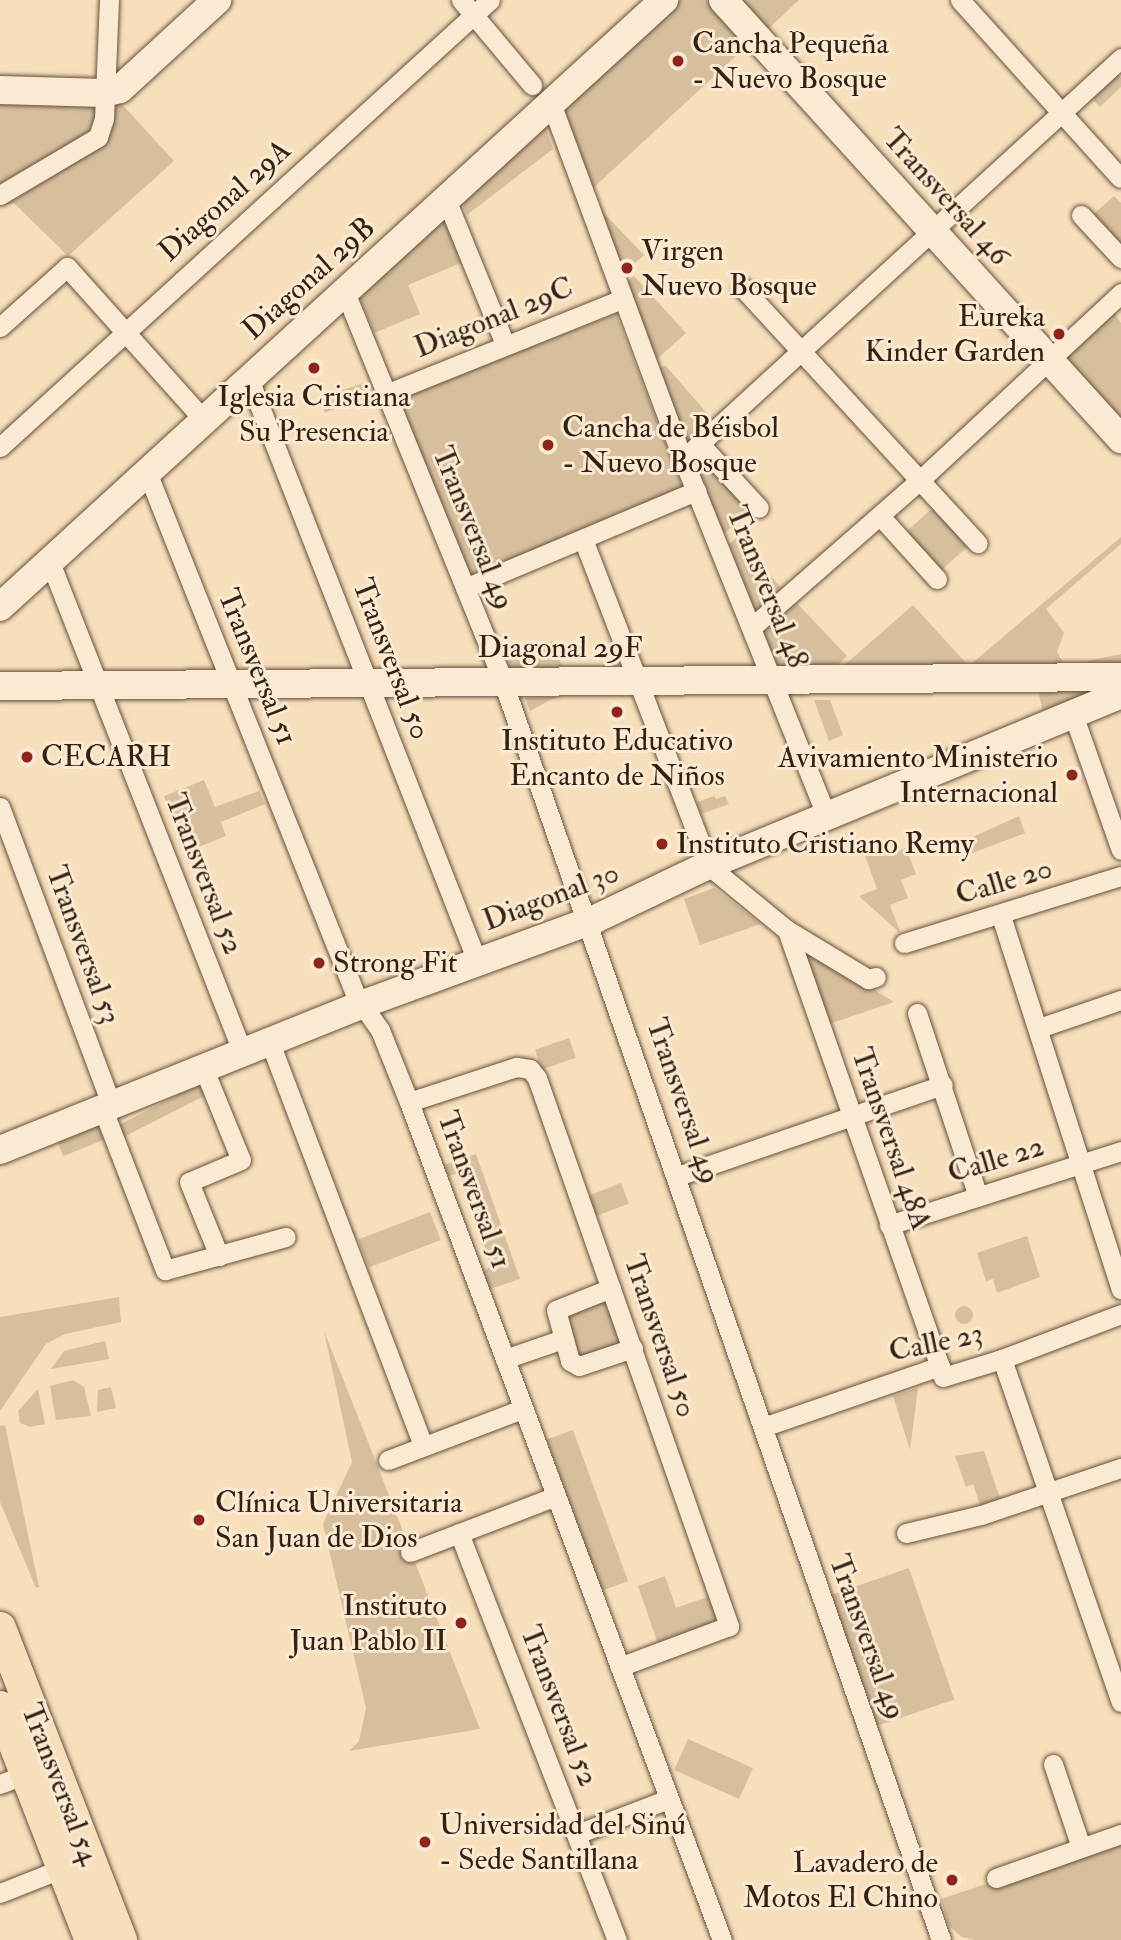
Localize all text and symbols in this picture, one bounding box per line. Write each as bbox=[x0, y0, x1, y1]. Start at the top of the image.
place label: Cancha Pequeña - Nuevo Bosque bbox=[692, 26, 889, 96]
marker: Cancha Pequeña - Nuevo Bosque bbox=[670, 53, 686, 69]
street label: Transversal 46 bbox=[875, 121, 1017, 273]
street label: Diagonal 29A bbox=[151, 132, 299, 270]
street label: Diagonal 29B bbox=[235, 210, 383, 348]
place label: Virgen Nuevo Bosque bbox=[641, 233, 817, 304]
marker: Virgen Nuevo Bosque bbox=[619, 260, 635, 276]
street label: Diagonal 29C bbox=[409, 270, 579, 366]
place label: Eureka Kinder Garden bbox=[865, 299, 1045, 370]
marker: Eureka Kinder Garden bbox=[1051, 326, 1067, 342]
marker: Iglesia Cristiana Su Presencia bbox=[306, 360, 322, 376]
place label: Iglesia Cristiana Su Presencia bbox=[218, 379, 410, 449]
place label: Cancha de Béisbol - Nuevo Bosque bbox=[562, 410, 779, 480]
marker: Cancha de Béisbol - Nuevo Bosque bbox=[540, 437, 556, 453]
street label: Transversal 49 bbox=[424, 441, 522, 615]
street label: Transversal 48 bbox=[718, 501, 816, 673]
street label: Transversal 50 bbox=[344, 573, 438, 745]
street label: Transversal 51 bbox=[209, 584, 305, 750]
street label: Diagonal 29F bbox=[477, 630, 643, 666]
marker: Instituto Educativo Encanto de Niños bbox=[609, 704, 625, 720]
place label: Instituto Educativo Encanto de Niños bbox=[501, 723, 733, 794]
place label: CECARH bbox=[41, 739, 172, 775]
place label: Avivamiento Ministerio Internacional bbox=[778, 740, 1058, 810]
marker: CECARH bbox=[19, 749, 35, 765]
marker: Avivamiento Ministerio Internacional bbox=[1064, 767, 1080, 783]
street label: Transversal 52 bbox=[157, 788, 251, 960]
place label: Instituto Cristiano Remy bbox=[676, 826, 974, 862]
marker: Instituto Cristiano Remy bbox=[654, 836, 670, 852]
street label: Calle 20 bbox=[951, 850, 1057, 914]
street label: Diagonal 30 bbox=[478, 855, 624, 939]
street label: Transversal 53 bbox=[38, 861, 128, 1029]
place label: Strong Fit bbox=[333, 945, 458, 981]
marker: Strong Fit bbox=[311, 955, 327, 971]
street label: Transversal 49 bbox=[638, 1013, 728, 1189]
street label: Transversal 48A bbox=[843, 1043, 939, 1235]
street label: Transversal 51 bbox=[429, 1106, 519, 1274]
street label: Calle 22 bbox=[944, 1128, 1048, 1192]
street label: Transversal 50 bbox=[615, 1250, 705, 1422]
street label: Calle 23 bbox=[886, 1316, 986, 1370]
place label: Clínica Universitaria San Juan de Dios bbox=[215, 1485, 462, 1556]
marker: Clínica Universitaria San Juan de Dios bbox=[189, 1510, 209, 1530]
street label: Transversal 49 bbox=[821, 1550, 913, 1724]
place label: Instituto Juan Pablo II bbox=[290, 1588, 447, 1658]
marker: Instituto Juan Pablo II bbox=[453, 1615, 469, 1631]
street label: Transversal 52 bbox=[512, 1620, 606, 1792]
street label: Transversal 54 bbox=[13, 1698, 107, 1870]
place label: Universidad del Sinú - Sede Santillana bbox=[439, 1807, 686, 1878]
marker: Universidad del Sinú - Sede Santillana bbox=[417, 1834, 433, 1850]
place label: Lavadero de Motos El Chino bbox=[743, 1845, 938, 1916]
marker: Lavadero de Motos El Chino bbox=[944, 1872, 960, 1888]

